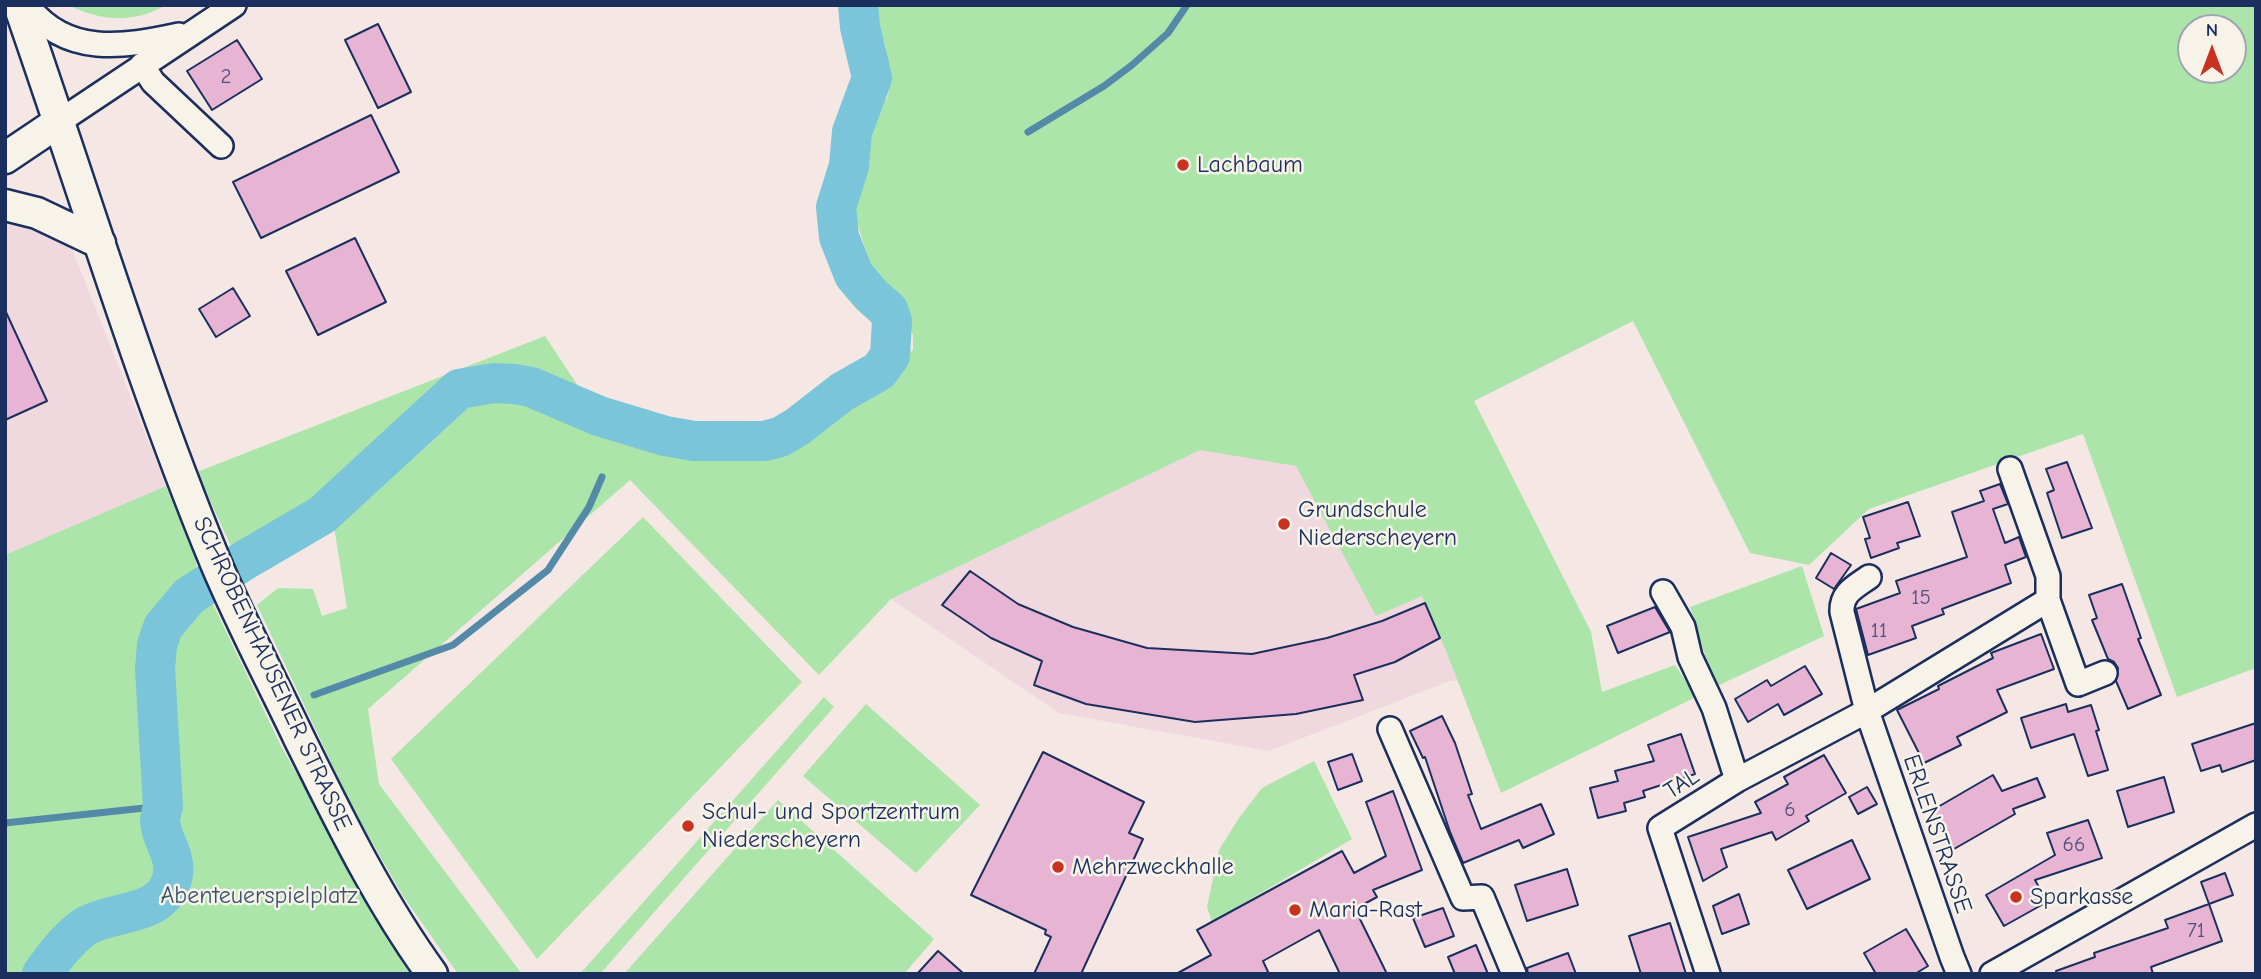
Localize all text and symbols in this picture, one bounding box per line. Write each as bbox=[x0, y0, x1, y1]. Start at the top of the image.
north arrow bbox=[2177, 14, 2247, 84]
text: N bbox=[2206, 19, 2218, 41]
house number: 2 bbox=[221, 64, 231, 90]
place label: Lachbaum bbox=[1197, 151, 1303, 179]
marker: Lachbaum bbox=[1175, 157, 1191, 173]
place label: Grundschule Niederscheyern bbox=[1298, 496, 1457, 552]
street label: SCHROBENHAUSENER STRASSE bbox=[186, 512, 358, 836]
marker: Grundschule Niederscheyern bbox=[1276, 516, 1292, 532]
house number: 15 bbox=[1911, 585, 1931, 611]
house number: 11 bbox=[1871, 618, 1887, 644]
street label: ERLENSTRASSE bbox=[1896, 751, 1978, 917]
street label: TAL bbox=[1659, 762, 1705, 806]
house number: 6 bbox=[1784, 797, 1796, 823]
place label: Schul- und Sportzentrum Niederscheyern bbox=[702, 798, 960, 854]
marker: Schul- und Sportzentrum Niederscheyern bbox=[680, 818, 696, 834]
house number: 66 bbox=[2063, 832, 2085, 858]
place label: Mehrzweckhalle bbox=[1072, 853, 1234, 881]
marker: Mehrzweckhalle bbox=[1050, 859, 1066, 875]
park label: Abenteuerspielplatz bbox=[160, 882, 358, 910]
place label: Sparkasse bbox=[2030, 883, 2133, 911]
marker: Sparkasse bbox=[2008, 889, 2024, 905]
place label: Maria-Rast bbox=[1309, 896, 1422, 924]
marker: Maria-Rast bbox=[1287, 902, 1303, 918]
house number: 71 bbox=[2187, 918, 2205, 944]

